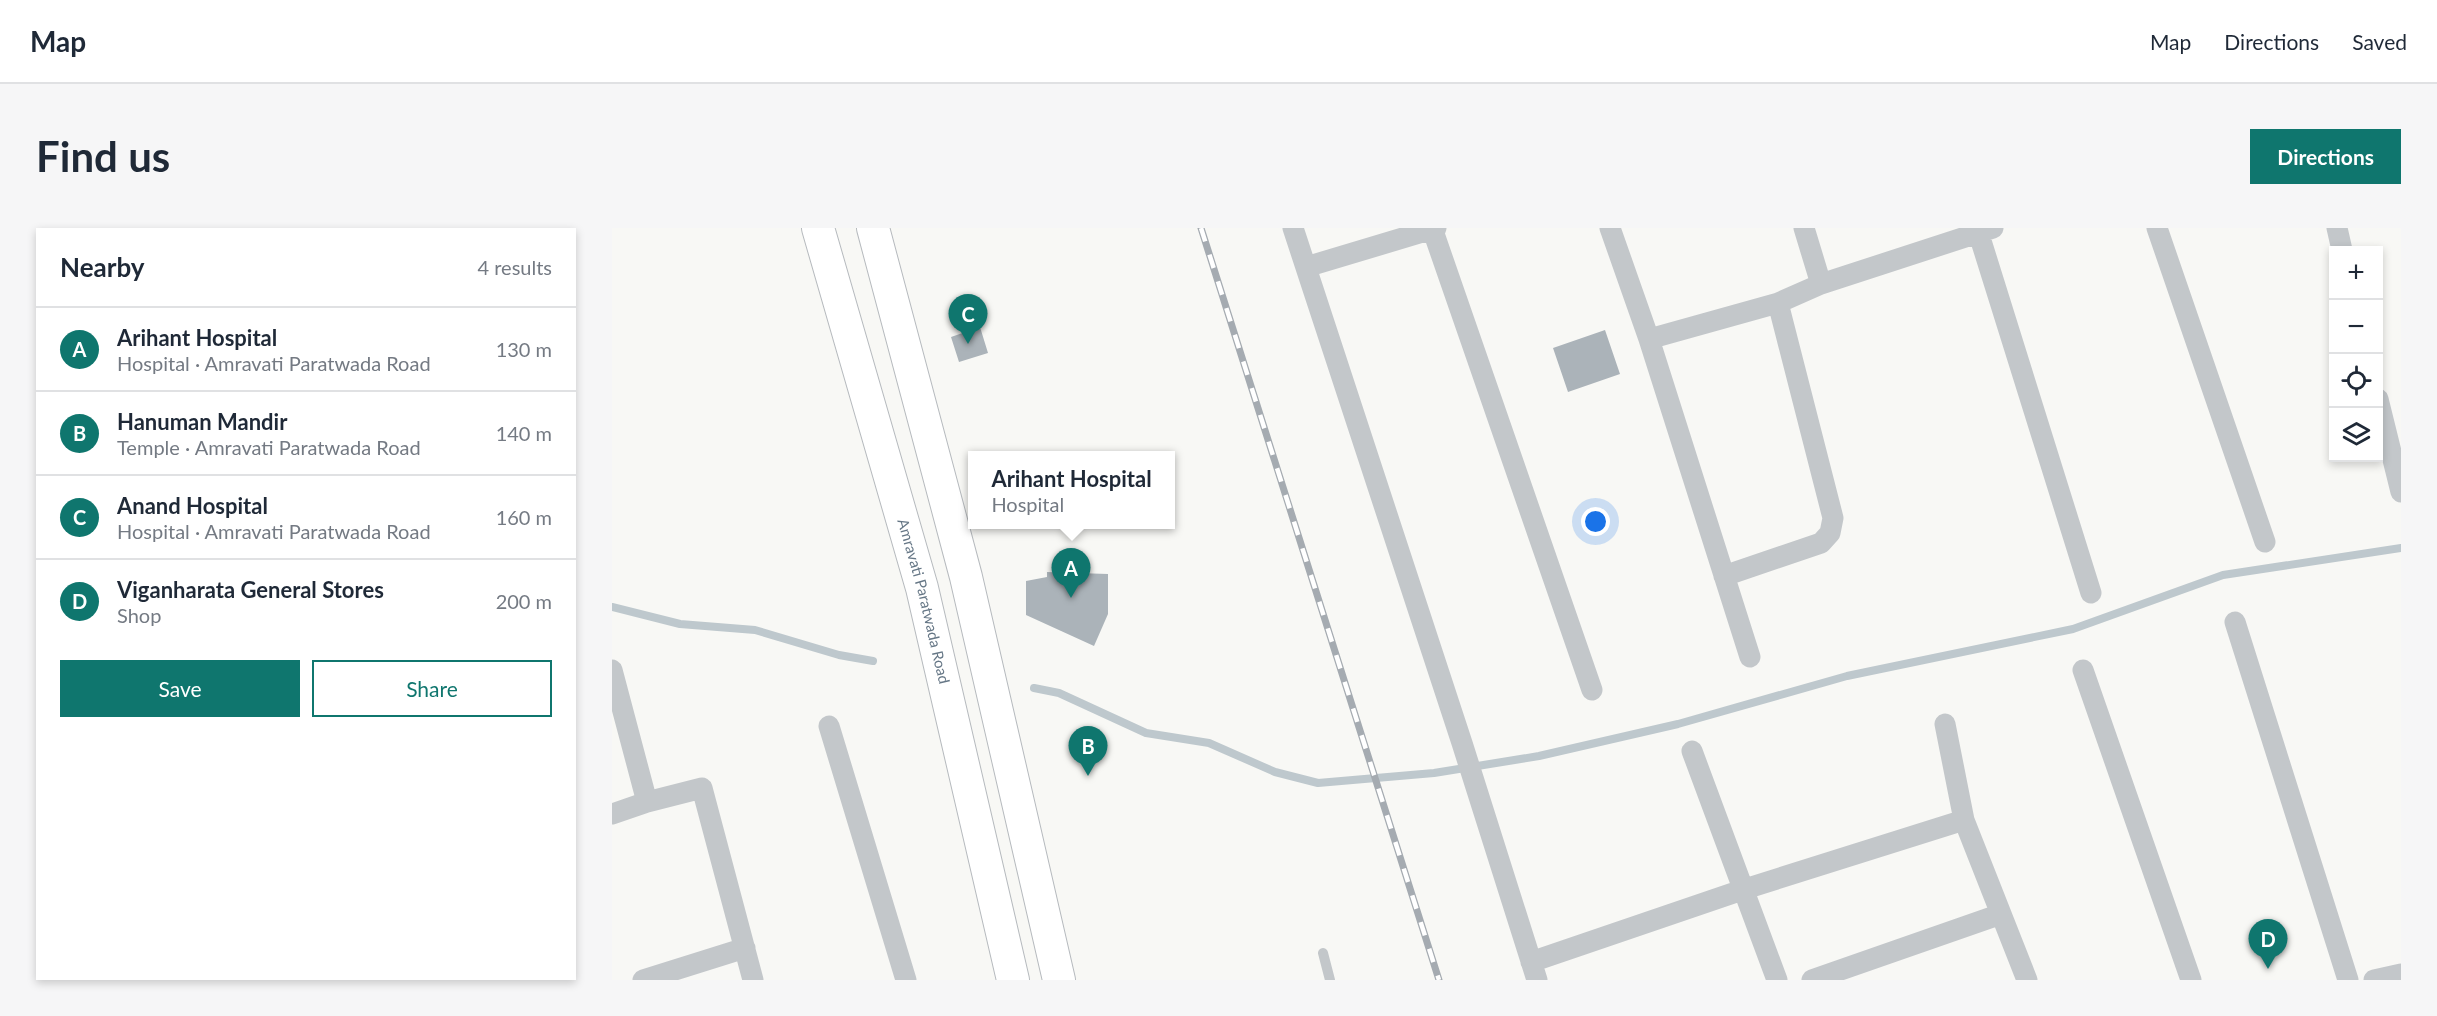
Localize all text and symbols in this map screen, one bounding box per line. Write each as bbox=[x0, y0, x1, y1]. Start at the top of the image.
text: Map bbox=[30, 24, 86, 58]
text: Map bbox=[2150, 29, 2191, 54]
text: Directions bbox=[2224, 29, 2319, 54]
text: Saved bbox=[2352, 29, 2407, 54]
button: Directions bbox=[2250, 129, 2401, 184]
text: Find us bbox=[36, 131, 170, 181]
map controls bbox=[2329, 246, 2383, 462]
button: + bbox=[2329, 246, 2383, 300]
text: Nearby bbox=[60, 251, 145, 283]
text: 4 results bbox=[477, 255, 552, 279]
pin: C bbox=[948, 294, 988, 344]
button: − bbox=[2329, 300, 2383, 354]
text: Arihant Hospital bbox=[117, 324, 277, 351]
text: A bbox=[73, 337, 86, 361]
text: 130 m bbox=[496, 337, 552, 361]
text: Hospital · Amravati Paratwada Road bbox=[117, 351, 431, 375]
button: locate bbox=[2329, 354, 2383, 408]
text: Hanuman Mandir bbox=[117, 408, 287, 435]
button: layers bbox=[2329, 408, 2383, 462]
text: B bbox=[73, 421, 86, 445]
text: 140 m bbox=[496, 421, 552, 445]
text: Temple · Amravati Paratwada Road bbox=[117, 435, 421, 459]
popup bbox=[968, 451, 1175, 529]
text: Arihant Hospital bbox=[991, 465, 1152, 492]
text: Anand Hospital bbox=[117, 492, 268, 519]
text: Hospital bbox=[991, 492, 1064, 516]
text: C bbox=[73, 505, 86, 529]
text: 160 m bbox=[496, 505, 552, 529]
your location bbox=[1581, 507, 1610, 536]
street label: Amravati Paratwada Road bbox=[894, 516, 954, 685]
text: Hospital · Amravati Paratwada Road bbox=[117, 519, 431, 543]
pin: A bbox=[1052, 548, 1090, 598]
text: Viganharata General Stores bbox=[117, 576, 384, 603]
text: D bbox=[72, 589, 87, 613]
text: 200 m bbox=[496, 589, 552, 613]
text: Shop bbox=[117, 603, 161, 627]
button: Save bbox=[60, 660, 300, 717]
button: Share bbox=[312, 660, 552, 717]
pin: B bbox=[1068, 726, 1108, 776]
pin: D bbox=[2248, 920, 2288, 969]

